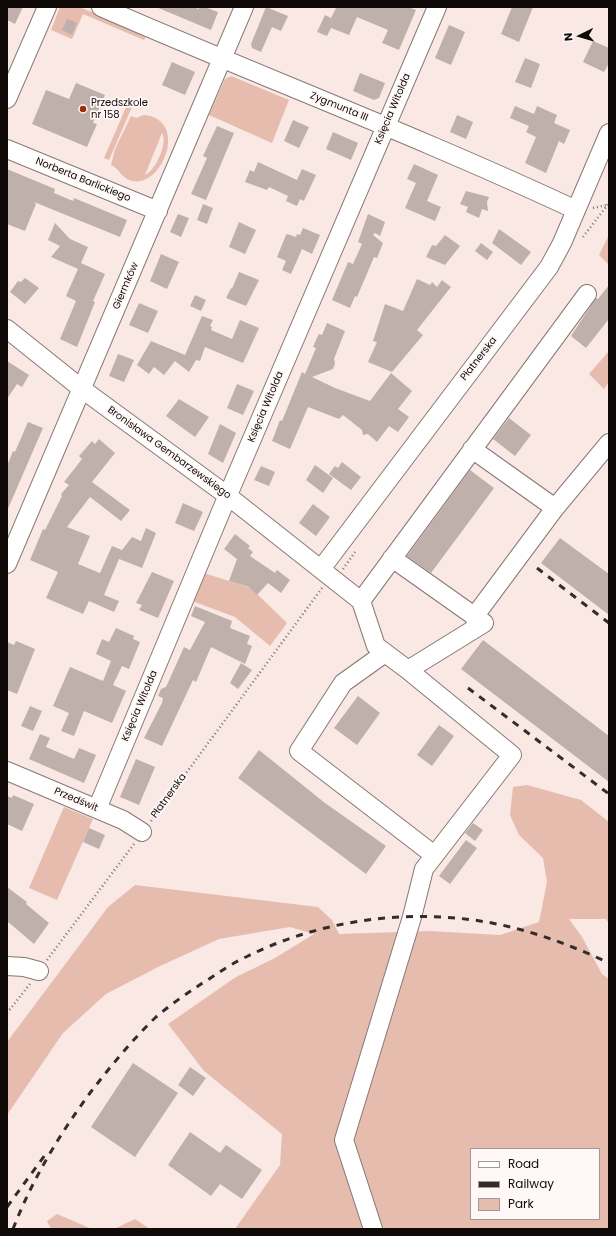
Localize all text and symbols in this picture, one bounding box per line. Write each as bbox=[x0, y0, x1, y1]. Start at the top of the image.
north arrow bbox=[560, 16, 600, 56]
text: N bbox=[560, 32, 576, 42]
street label: Księcia Witolda bbox=[373, 72, 413, 146]
street label: Zygmunta III bbox=[308, 90, 370, 124]
place label: Przedszkole nr 158 bbox=[91, 97, 148, 120]
marker: Przedszkole nr 158 bbox=[78, 104, 88, 114]
street label: Norberta Barlickiego bbox=[34, 155, 132, 205]
street label: Giermków bbox=[111, 261, 141, 311]
street label: Płatnerska bbox=[458, 335, 500, 383]
street label: Księcia Witolda bbox=[246, 370, 286, 444]
street label: Bronisława Gembarzewskiego bbox=[105, 404, 233, 502]
street label: Księcia Witolda bbox=[120, 669, 160, 743]
street label: Płatnerska bbox=[149, 771, 189, 821]
street label: Przedświt bbox=[52, 785, 100, 815]
legend bbox=[470, 1148, 600, 1220]
text: Road bbox=[508, 1155, 539, 1172]
text: Railway bbox=[508, 1175, 554, 1192]
text: Park bbox=[508, 1195, 534, 1212]

